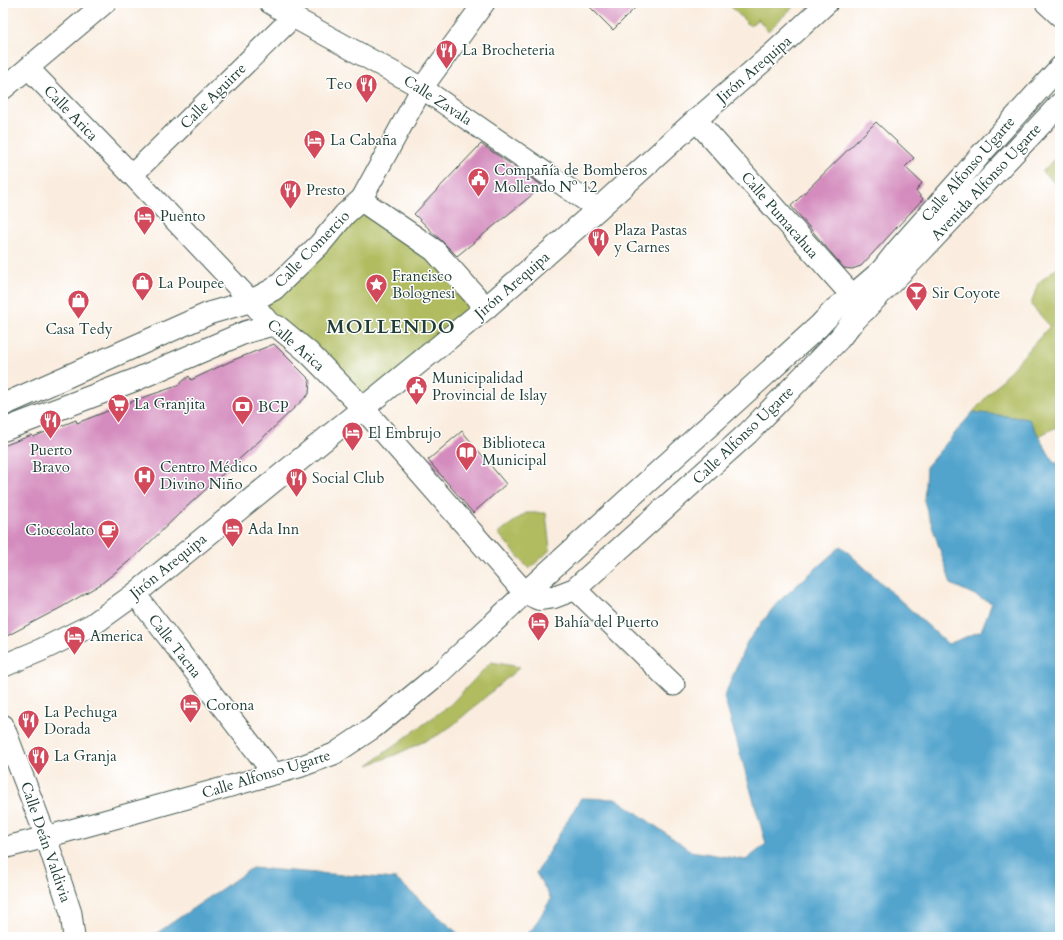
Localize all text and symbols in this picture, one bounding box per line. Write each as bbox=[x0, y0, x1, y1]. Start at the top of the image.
street label: Jirón Arequipa bbox=[711, 31, 796, 108]
restaurant icon: La Brocheteria bbox=[433, 37, 459, 70]
place label: La Brocheteria bbox=[462, 40, 555, 60]
street label: Calle Aguirre bbox=[176, 58, 251, 133]
street label: Calle Zavala bbox=[400, 70, 477, 130]
restaurant icon: Teo bbox=[354, 71, 380, 104]
place label: Teo bbox=[326, 74, 352, 94]
street label: Calle Arica bbox=[39, 81, 103, 146]
street label: Calle Alfonso Ugarte bbox=[917, 112, 1019, 226]
street label: Avenida Alfonso Ugarte bbox=[926, 119, 1046, 245]
hotel icon: La Cabaña bbox=[302, 127, 328, 160]
place label: La Cabaña bbox=[330, 130, 398, 150]
place label: Compañía de Bomberos Mollendo Nº 12 bbox=[494, 160, 647, 197]
public building icon: Compañía de Bomberos Mollendo Nº 12 bbox=[465, 166, 491, 199]
street label: Calle Pumacahua bbox=[737, 167, 824, 263]
restaurant icon: Presto bbox=[278, 177, 304, 210]
place label: Presto bbox=[306, 180, 345, 200]
hotel icon: Puento bbox=[131, 203, 157, 236]
place label: Puento bbox=[160, 206, 205, 226]
street label: Calle Comercio bbox=[270, 206, 354, 292]
place label: Plaza Pastas y Carnes bbox=[613, 220, 687, 257]
restaurant icon: Plaza Pastas y Carnes bbox=[585, 226, 611, 259]
street label: Jirón Arequipa bbox=[469, 247, 554, 324]
place label: Francisco Bolognesi bbox=[392, 266, 455, 303]
shop icon: La Poupee bbox=[129, 270, 155, 303]
place icon: Francisco Bolognesi bbox=[364, 272, 390, 305]
place label: La Poupee bbox=[158, 273, 225, 293]
bar icon: Sir Coyote bbox=[903, 280, 929, 313]
place label: Sir Coyote bbox=[932, 283, 1001, 303]
shop icon: Casa Tedy bbox=[66, 287, 92, 320]
street label: Calle Arica bbox=[263, 314, 329, 376]
district label: MOLLENDO bbox=[326, 314, 456, 340]
place label: Casa Tedy bbox=[45, 319, 113, 339]
place label: Municipalidad Provincial de Islay bbox=[432, 368, 547, 405]
public building icon: Municipalidad Provincial de Islay bbox=[404, 374, 430, 407]
street label: Calle Alfonso Ugarte bbox=[688, 381, 798, 489]
supermarket icon: La Granjita bbox=[105, 391, 131, 424]
place label: La Granjita bbox=[134, 394, 206, 414]
bank icon: BCP bbox=[229, 394, 255, 427]
place label: BCP bbox=[258, 397, 289, 417]
restaurant icon: Puerto Bravo bbox=[38, 408, 64, 441]
hotel icon: El Embrujo bbox=[340, 420, 366, 453]
place label: El Embrujo bbox=[368, 423, 441, 443]
place label: Biblioteca Municipal bbox=[482, 433, 547, 470]
library icon: Biblioteca Municipal bbox=[454, 439, 480, 472]
place label: Puerto Bravo bbox=[30, 440, 72, 477]
place label: Centro Médico Divino Niño bbox=[160, 457, 257, 494]
hospital icon: Centro Médico Divino Niño bbox=[131, 463, 157, 496]
restaurant icon: Social Club bbox=[283, 465, 309, 498]
place label: Social Club bbox=[312, 468, 385, 488]
hotel icon: Ada Inn bbox=[219, 516, 245, 549]
cafe icon: Cioccolato bbox=[96, 517, 122, 550]
place label: Ada Inn bbox=[248, 519, 300, 539]
place label: Cioccolato bbox=[25, 520, 94, 540]
street label: Jirón Arequipa bbox=[124, 529, 211, 604]
hotel icon: Bahía del Puerto bbox=[525, 609, 551, 642]
street label: Calle Tacna bbox=[144, 610, 207, 682]
place label: Bahía del Puerto bbox=[554, 612, 659, 632]
hotel icon: America bbox=[61, 623, 87, 656]
place label: America bbox=[90, 626, 144, 646]
hotel icon: Corona bbox=[177, 692, 203, 725]
place label: Corona bbox=[206, 695, 255, 715]
place label: La Pechuga Dorada bbox=[44, 702, 118, 739]
restaurant icon: La Pechuga Dorada bbox=[15, 708, 41, 741]
restaurant icon: La Granja bbox=[26, 743, 52, 776]
street label: Calle Alfonso Ugarte bbox=[199, 745, 333, 803]
place label: La Granja bbox=[54, 746, 117, 766]
street label: Calle Deán Valdivia bbox=[16, 779, 76, 905]

